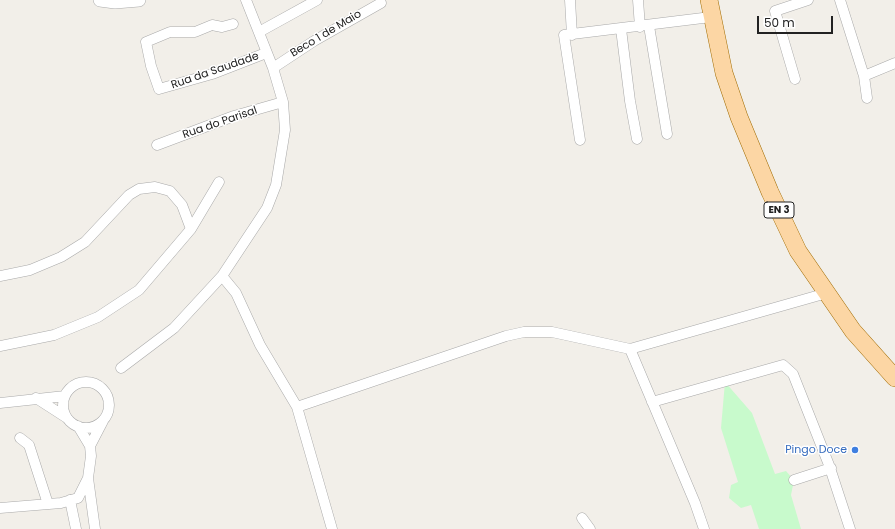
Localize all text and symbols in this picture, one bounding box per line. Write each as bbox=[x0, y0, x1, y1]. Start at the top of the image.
street label: Beco 1 de Maio bbox=[288, 8, 364, 60]
scale bar bbox=[759, 8, 835, 34]
text: 50 m bbox=[764, 14, 795, 31]
street label: Rua da Saudade bbox=[169, 50, 261, 92]
street label: Rua do Parisal bbox=[181, 104, 259, 142]
road number: EN 3 bbox=[764, 202, 794, 218]
place label: Pingo Doce bbox=[785, 443, 847, 457]
marker: Pingo Doce bbox=[850, 445, 860, 455]

